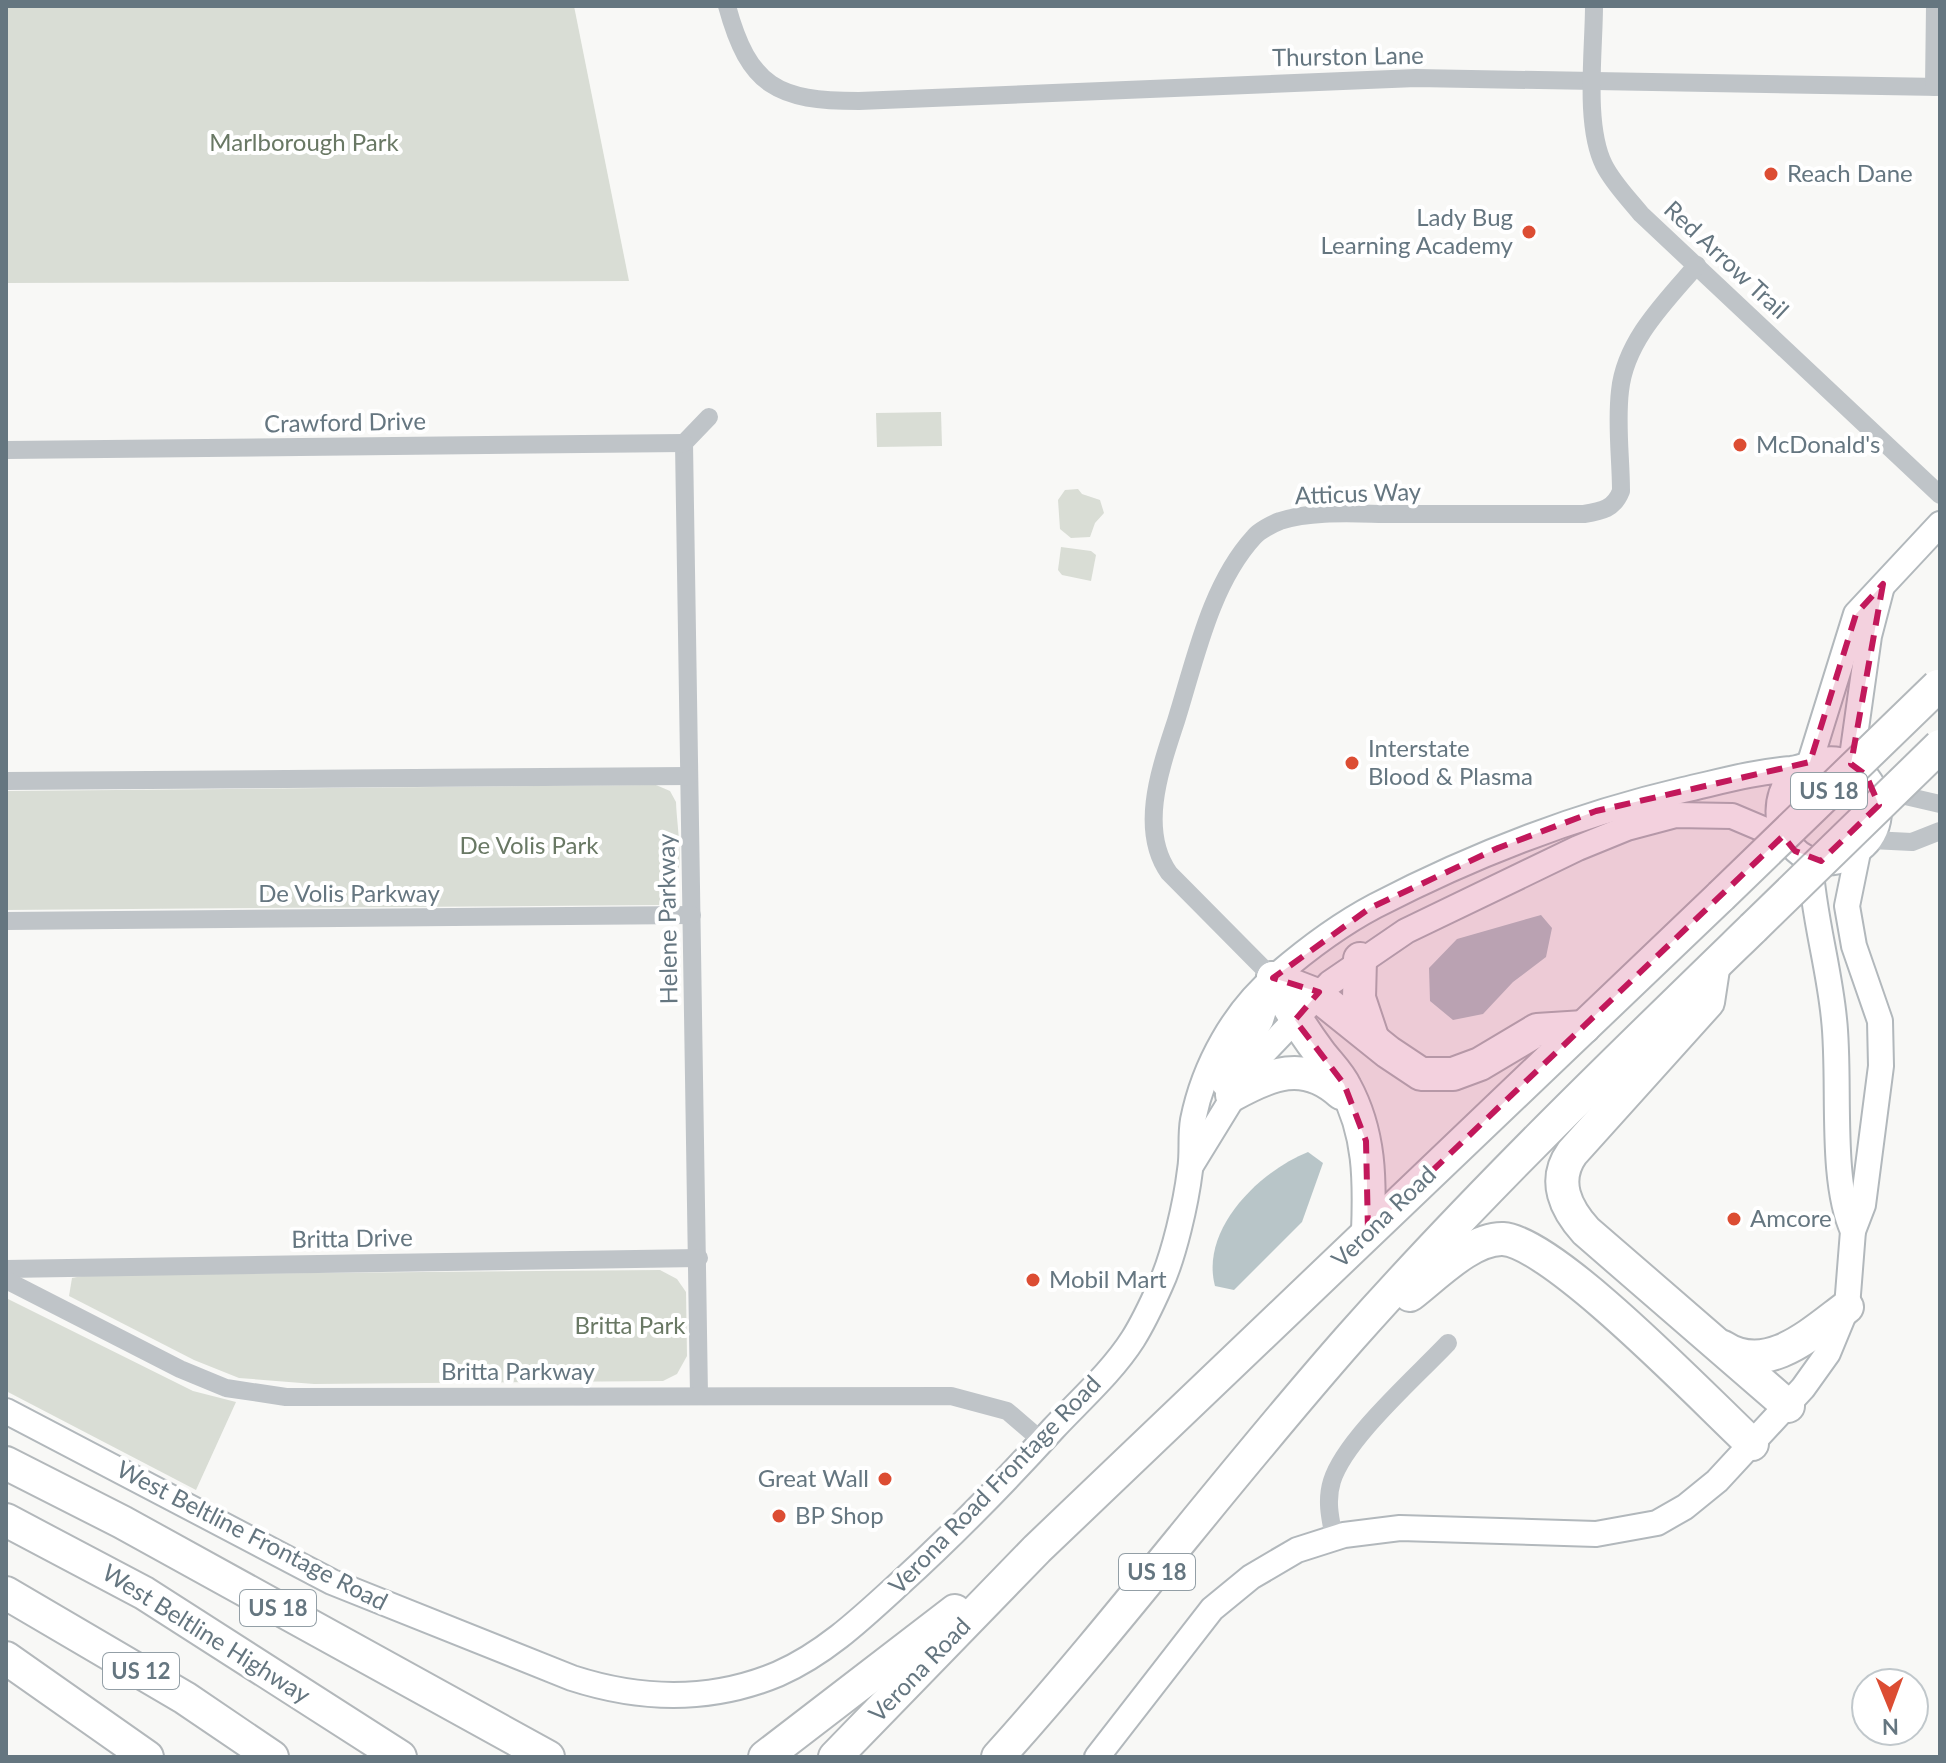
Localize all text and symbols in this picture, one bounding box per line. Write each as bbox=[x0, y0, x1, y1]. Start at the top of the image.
street label: Thurston Lane bbox=[1272, 40, 1424, 71]
park label: Marlborough Park bbox=[209, 127, 400, 156]
place label: Reach Dane bbox=[1787, 158, 1913, 187]
marker: Reach Dane bbox=[1762, 165, 1780, 183]
street label: Red Arrow Trail bbox=[1659, 194, 1795, 324]
place label: Lady Bug Learning Academy bbox=[1321, 202, 1514, 259]
marker: Lady Bug Learning Academy bbox=[1520, 223, 1538, 241]
street label: Crawford Drive bbox=[264, 406, 426, 437]
place label: McDonald's bbox=[1756, 429, 1880, 458]
marker: McDonald's bbox=[1731, 436, 1749, 454]
street label: Atticus Way bbox=[1294, 476, 1422, 509]
place label: Interstate Blood & Plasma bbox=[1368, 733, 1533, 790]
marker: Interstate Blood & Plasma bbox=[1343, 754, 1361, 772]
road number: US 18 bbox=[1791, 773, 1867, 809]
park label: De Volis Park bbox=[460, 830, 599, 859]
street label: Helene Parkway bbox=[651, 833, 682, 1005]
street label: De Volis Parkway bbox=[258, 878, 440, 907]
street label: Verona Road bbox=[1325, 1159, 1441, 1273]
place label: Amcore bbox=[1750, 1203, 1832, 1232]
marker: Amcore bbox=[1725, 1210, 1743, 1228]
street label: Britta Drive bbox=[291, 1222, 413, 1253]
place label: Mobil Mart bbox=[1049, 1264, 1167, 1293]
marker: Mobil Mart bbox=[1024, 1271, 1042, 1289]
park label: Britta Park bbox=[574, 1310, 686, 1339]
street label: Britta Parkway bbox=[441, 1356, 596, 1385]
street label: Verona Road Frontage Road bbox=[882, 1369, 1106, 1599]
street label: West Beltline Frontage Road bbox=[113, 1454, 393, 1616]
place label: Great Wall bbox=[758, 1463, 869, 1492]
marker: Great Wall bbox=[876, 1470, 894, 1488]
place label: BP Shop bbox=[795, 1500, 884, 1529]
marker: BP Shop bbox=[770, 1507, 788, 1525]
road number: US 18 bbox=[1119, 1554, 1195, 1590]
street label: West Beltline Highway bbox=[97, 1557, 317, 1709]
road number: US 18 bbox=[240, 1590, 316, 1626]
street label: Verona Road bbox=[862, 1611, 976, 1727]
road number: US 12 bbox=[103, 1653, 179, 1689]
north arrow bbox=[1850, 1667, 1930, 1747]
text: N bbox=[1882, 1714, 1899, 1741]

